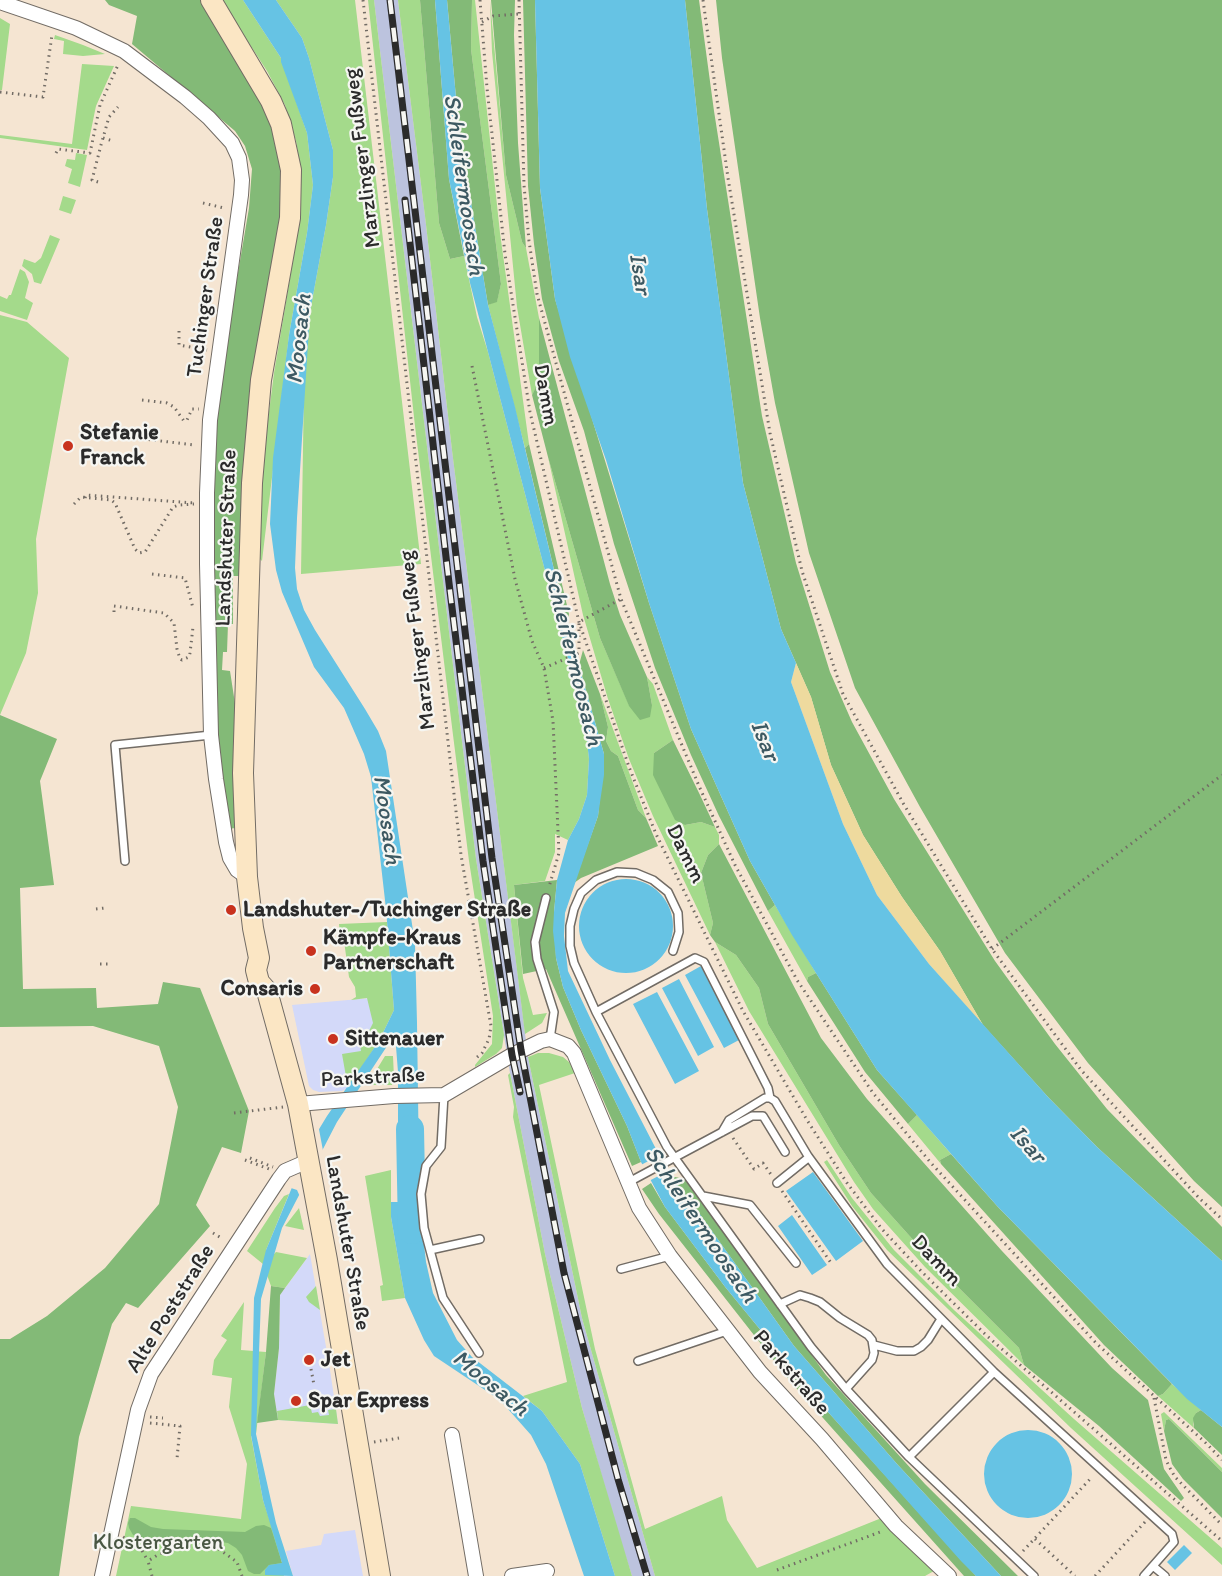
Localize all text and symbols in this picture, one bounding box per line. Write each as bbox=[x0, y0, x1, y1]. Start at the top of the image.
street label: Marzlinger Fußweg bbox=[339, 67, 387, 249]
water label: Schleifermoosach bbox=[436, 93, 490, 277]
street label: Tuchinger Straße bbox=[182, 215, 230, 379]
water label: Isar bbox=[622, 251, 656, 297]
water label: Moosach bbox=[281, 293, 319, 385]
street label: Damm bbox=[527, 362, 563, 428]
place label: Stefanie Franck bbox=[80, 420, 159, 472]
marker: Stefanie Franck bbox=[61, 439, 75, 453]
street label: Landshuter Straße bbox=[211, 449, 243, 627]
street label: Marzlinger Fußweg bbox=[394, 549, 442, 731]
water label: Schleifermoosach bbox=[536, 565, 608, 749]
water label: Isar bbox=[743, 717, 785, 765]
water label: Moosach bbox=[365, 773, 407, 867]
street label: Damm bbox=[659, 820, 711, 888]
place label: Landshuter-/Tuchinger Straße bbox=[243, 897, 531, 923]
marker: Landshuter-/Tuchinger Straße bbox=[224, 903, 238, 917]
place label: Kämpfe-Kraus Partnerschaft bbox=[323, 925, 461, 976]
marker: Kämpfe-Kraus Partnerschaft bbox=[304, 944, 318, 958]
place label: Consaris bbox=[220, 976, 303, 1002]
marker: Consaris bbox=[308, 982, 322, 996]
place label: Sittenauer bbox=[345, 1026, 444, 1052]
marker: Sittenauer bbox=[326, 1032, 340, 1046]
street label: Parkstraße bbox=[320, 1062, 426, 1094]
water label: Isar bbox=[1003, 1120, 1051, 1170]
water label: Schleifermoosach bbox=[637, 1141, 763, 1309]
street label: Landshuter Straße bbox=[319, 1153, 375, 1333]
street label: Damm bbox=[905, 1229, 967, 1293]
street label: Alte Poststraße bbox=[121, 1240, 221, 1378]
street label: Parkstraße bbox=[747, 1325, 835, 1421]
water label: Moosach bbox=[446, 1344, 534, 1424]
place label: Jet bbox=[321, 1347, 351, 1373]
marker: Jet bbox=[302, 1353, 316, 1367]
place label: Spar Express bbox=[308, 1388, 429, 1414]
marker: Spar Express bbox=[289, 1394, 303, 1408]
park label: Klostergarten bbox=[93, 1530, 223, 1556]

